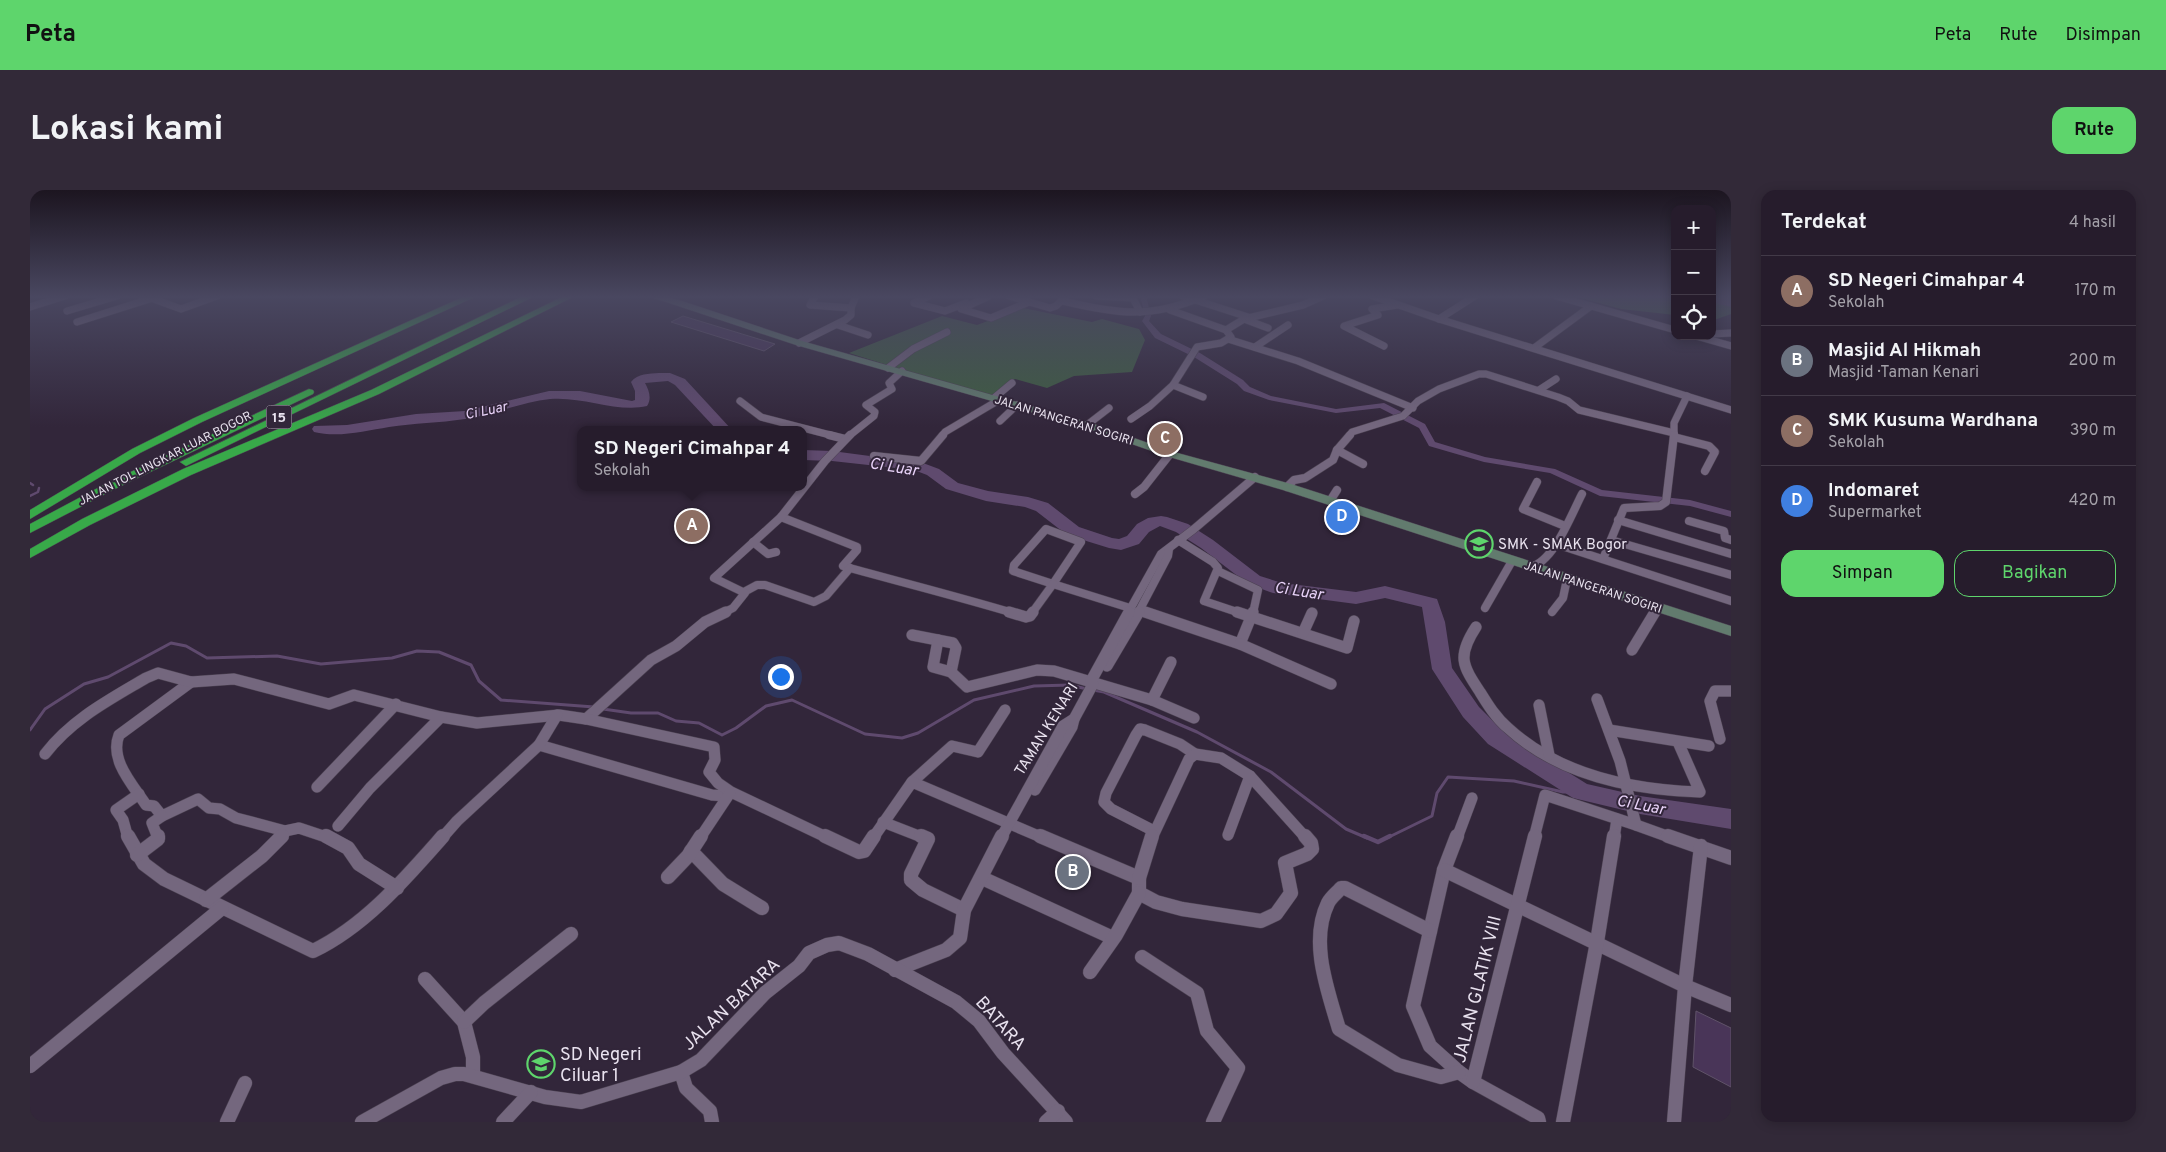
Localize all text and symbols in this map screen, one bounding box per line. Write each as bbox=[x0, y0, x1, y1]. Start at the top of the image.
text: Peta bbox=[25, 20, 76, 50]
text: Peta bbox=[1934, 24, 1971, 47]
text: Rute bbox=[1999, 24, 2037, 47]
text: Disimpan bbox=[2065, 24, 2141, 47]
button: Rute bbox=[2052, 107, 2136, 154]
text: Lokasi kami bbox=[30, 108, 223, 152]
map controls bbox=[1671, 205, 1716, 340]
button: + bbox=[1671, 205, 1716, 250]
text: Terdekat bbox=[1781, 209, 1867, 236]
text: 4 hasil bbox=[2069, 213, 2116, 233]
button: − bbox=[1671, 250, 1716, 295]
text: SD Negeri Cimahpar 4 bbox=[1828, 269, 2025, 293]
text: A bbox=[1791, 281, 1803, 301]
text: 170 m bbox=[2075, 281, 2116, 301]
text: Sekolah bbox=[1828, 293, 1884, 313]
button: locate bbox=[1671, 295, 1716, 340]
text: Masjid Al Hikmah bbox=[1828, 339, 1981, 363]
text: B bbox=[1791, 351, 1803, 371]
text: 200 m bbox=[2068, 351, 2116, 371]
text: Masjid · Taman Kenari bbox=[1828, 363, 1979, 383]
street label: JALAN PANGERAN SOGIRI bbox=[992, 392, 1135, 450]
water label: Ci Luar bbox=[464, 398, 511, 424]
road number: 15 bbox=[266, 406, 292, 428]
street label: JALAN TOL LINGKAR LUAR BOGOR bbox=[76, 408, 255, 510]
text: SMK Kusuma Wardhana bbox=[1828, 409, 2038, 433]
pin: C bbox=[1149, 420, 1181, 458]
text: C bbox=[1792, 421, 1802, 441]
text: 390 m bbox=[2070, 421, 2116, 441]
popup bbox=[577, 426, 807, 491]
text: Sekolah bbox=[1828, 433, 1884, 453]
text: SD Negeri Cimahpar 4 bbox=[594, 437, 790, 461]
water label: Ci Luar bbox=[868, 454, 921, 482]
text: Sekolah bbox=[594, 461, 650, 481]
text: Indomaret bbox=[1828, 479, 1919, 503]
text: D bbox=[1791, 491, 1803, 511]
text: 420 m bbox=[2069, 491, 2116, 511]
pin: D bbox=[1326, 498, 1358, 536]
text: Supermarket bbox=[1828, 503, 1922, 523]
pin: A bbox=[676, 507, 708, 545]
school or university icon: SMK - SMAK Bogor bbox=[1464, 529, 1494, 559]
place label: SMK - SMAK Bogor bbox=[1498, 536, 1627, 555]
button: Simpan bbox=[1781, 550, 1944, 597]
button: Bagikan bbox=[1954, 550, 2116, 597]
street label: JALAN PANGERAN SOGIRI bbox=[1522, 558, 1664, 618]
water label: Ci Luar bbox=[1273, 578, 1326, 606]
your location bbox=[768, 664, 794, 690]
street label: TAMAN KENARI bbox=[1011, 680, 1083, 780]
water label: Ci Luar bbox=[1615, 791, 1669, 821]
pin: B bbox=[1057, 853, 1089, 891]
street label: JALAN GLATIK VIII bbox=[1449, 913, 1508, 1065]
street label: JALAN BATARA bbox=[678, 954, 786, 1056]
street label: BATARA bbox=[969, 992, 1030, 1056]
place label: SD Negeri Ciluar 1 bbox=[560, 1044, 641, 1088]
school or university icon: SD Negeri Ciluar 1 bbox=[526, 1049, 556, 1079]

